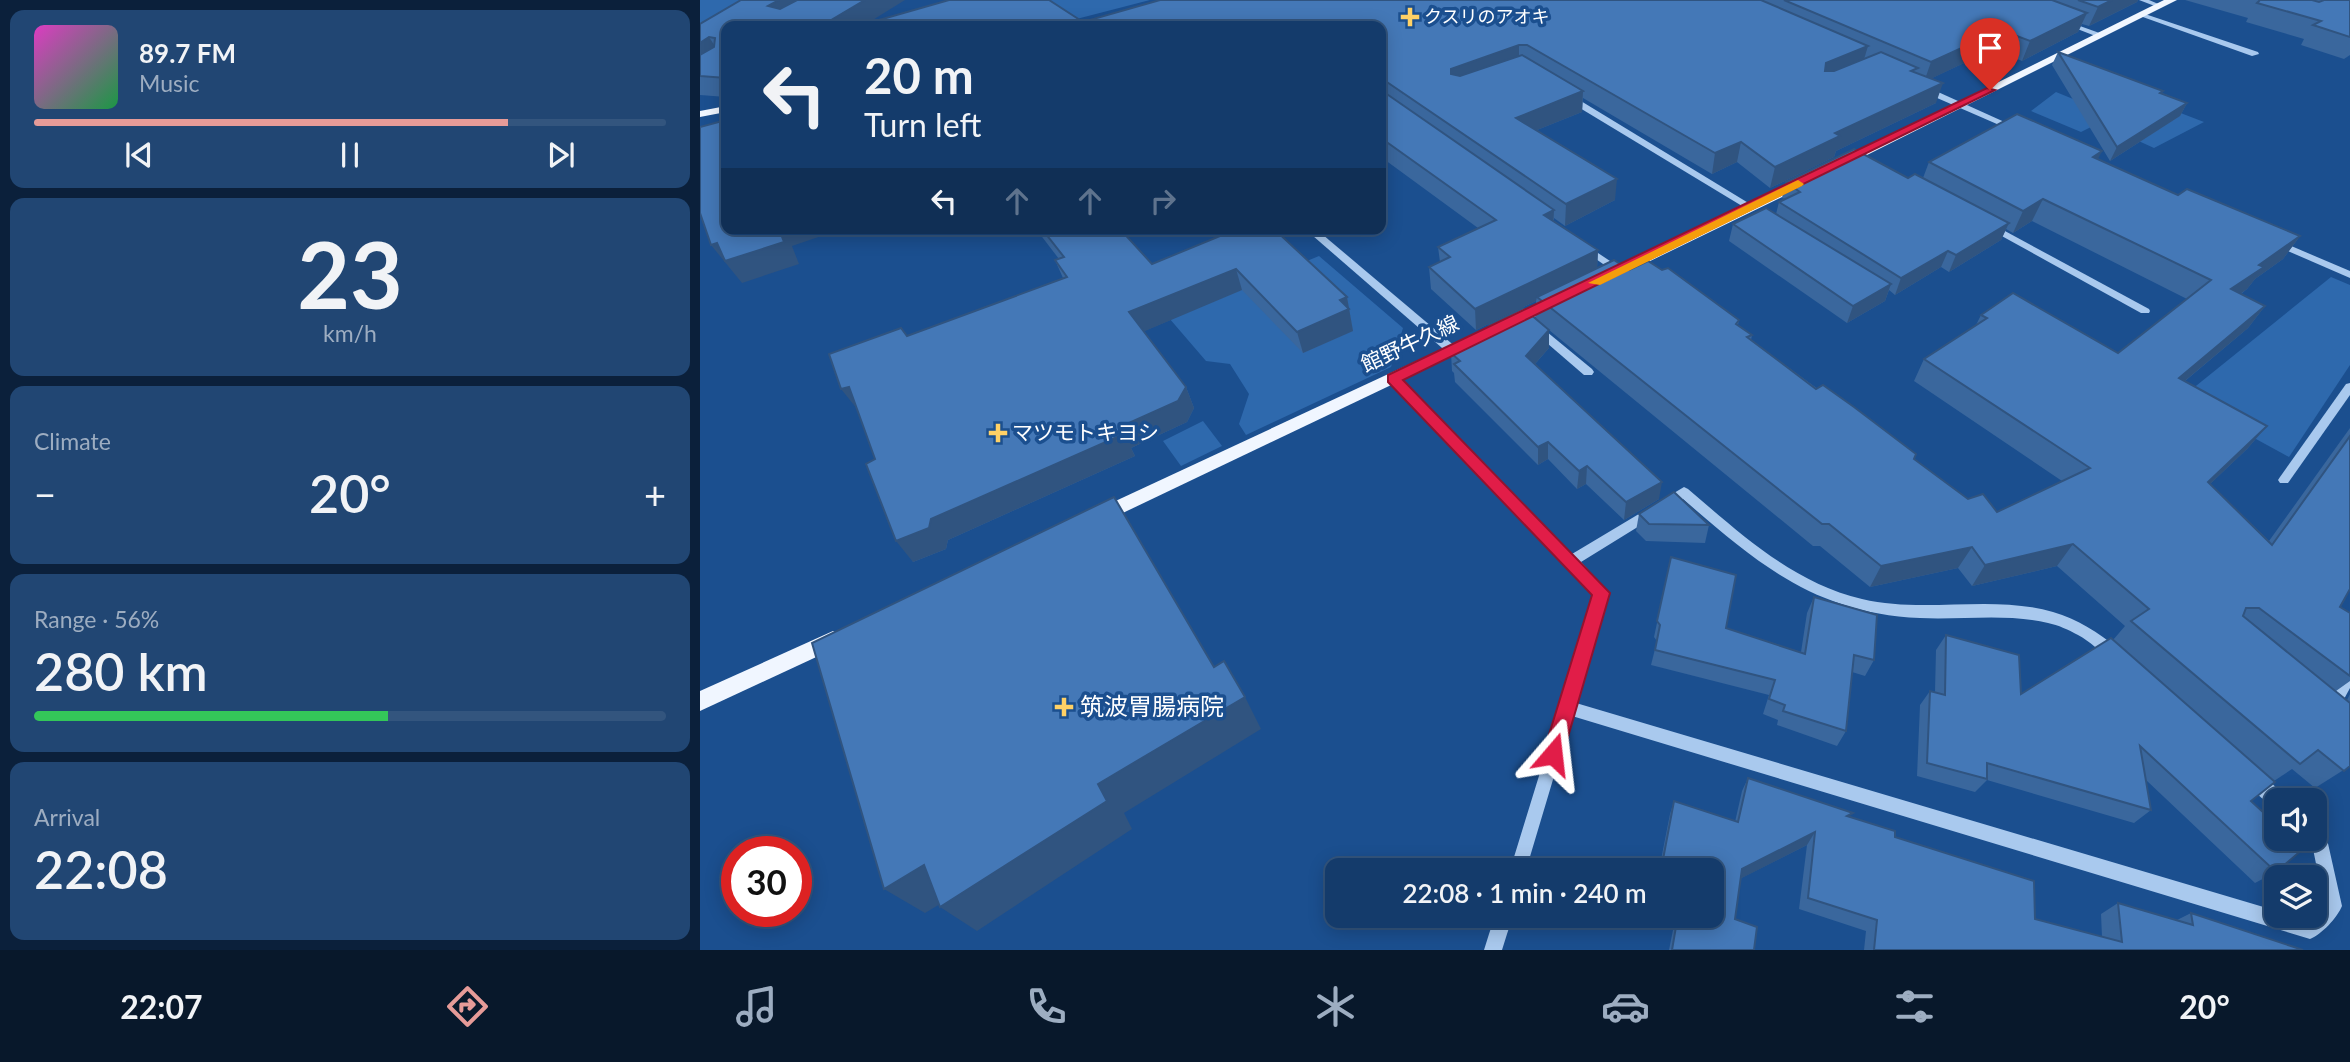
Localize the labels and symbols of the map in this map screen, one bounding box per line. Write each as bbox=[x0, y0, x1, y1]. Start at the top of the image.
place label: クスリのアオキ bbox=[1424, 5, 1549, 27]
marker: クスリのアオキ bbox=[1402, 9, 1418, 25]
pin bbox=[1960, 18, 2020, 90]
street label: 館野牛久線 bbox=[1357, 309, 1462, 376]
place label: マツモトキヨシ bbox=[1012, 419, 1159, 444]
marker: マツモトキヨシ bbox=[990, 425, 1006, 441]
place label: 筑波胃腸病院 bbox=[1080, 691, 1224, 720]
marker: 筑波胃腸病院 bbox=[1054, 697, 1074, 717]
position arrow bbox=[1516, 717, 1590, 791]
speed limit sign: 30 bbox=[721, 836, 812, 927]

